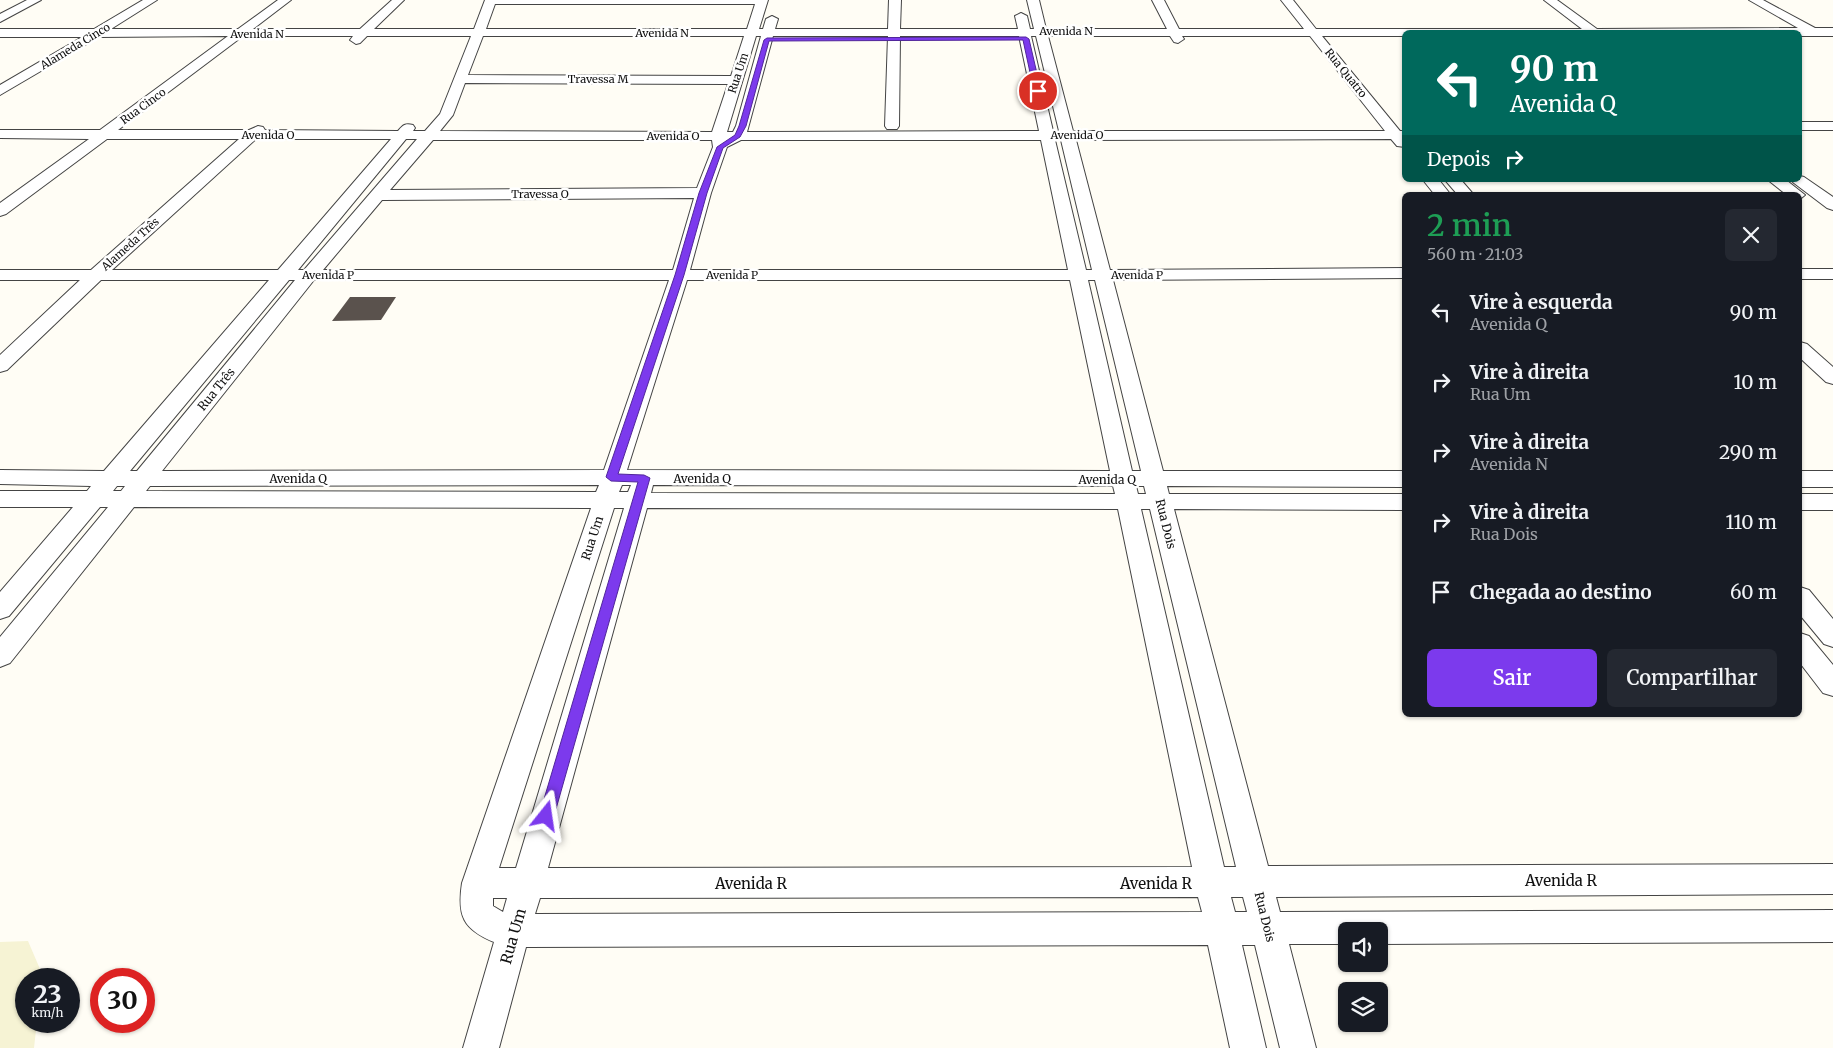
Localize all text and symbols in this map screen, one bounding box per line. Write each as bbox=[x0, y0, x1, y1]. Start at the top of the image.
street label: Alameda Cinco bbox=[37, 19, 113, 73]
street label: Avenida N bbox=[1038, 24, 1093, 38]
street label: Avenida N bbox=[634, 26, 689, 40]
street label: Avenida N bbox=[229, 27, 284, 41]
street label: Rua Quatro bbox=[1322, 46, 1370, 101]
text: 90 m bbox=[1510, 47, 1598, 91]
icon: left bbox=[1427, 50, 1492, 115]
street label: Rua Um bbox=[725, 51, 751, 95]
pin bbox=[1017, 70, 1059, 112]
street label: Travessa M bbox=[568, 72, 628, 86]
icon: arrive bbox=[1024, 77, 1052, 105]
street label: Rua Cinco bbox=[118, 85, 169, 127]
text: Avenida Q bbox=[1510, 90, 1616, 118]
street label: Avenida O bbox=[241, 128, 295, 142]
street label: Avenida O bbox=[1050, 128, 1104, 142]
street label: Avenida O bbox=[646, 129, 700, 143]
icon: right bbox=[1500, 145, 1528, 173]
text: Depois bbox=[1427, 147, 1490, 171]
street label: Travessa O bbox=[511, 187, 569, 201]
text: 2 min bbox=[1427, 206, 1512, 244]
button: close bbox=[1725, 209, 1777, 261]
street label: Alameda Três bbox=[98, 214, 162, 274]
text: 560 m · 21:03 bbox=[1427, 244, 1523, 264]
street label: Avenida P bbox=[301, 268, 354, 282]
street label: Avenida P bbox=[705, 268, 758, 282]
street label: Avenida P bbox=[1110, 268, 1163, 282]
text: Vire à esquerda bbox=[1470, 290, 1613, 314]
icon: left bbox=[1427, 298, 1455, 326]
text: 90 m bbox=[1730, 300, 1777, 324]
text: Avenida Q bbox=[1470, 314, 1547, 334]
text: Vire à direita bbox=[1470, 360, 1589, 384]
street label: Rua Três bbox=[194, 365, 238, 413]
icon: right bbox=[1427, 368, 1455, 396]
text: 10 m bbox=[1734, 370, 1777, 394]
text: Rua Um bbox=[1470, 384, 1531, 404]
text: Vire à direita bbox=[1470, 430, 1589, 454]
icon: right bbox=[1427, 438, 1455, 466]
text: 290 m bbox=[1719, 440, 1777, 464]
text: Avenida N bbox=[1470, 454, 1548, 474]
street label: Avenida Q bbox=[268, 471, 328, 486]
street label: Avenida Q bbox=[672, 471, 732, 486]
street label: Avenida Q bbox=[1077, 472, 1137, 487]
street label: Rua Dois bbox=[1153, 497, 1179, 551]
text: Vire à direita bbox=[1470, 500, 1589, 524]
icon: right bbox=[1427, 508, 1455, 536]
text: 110 m bbox=[1726, 510, 1777, 534]
street label: Rua Um bbox=[578, 514, 606, 562]
text: Rua Dois bbox=[1470, 524, 1538, 544]
icon: arrive bbox=[1427, 578, 1455, 606]
text: Chegada ao destino bbox=[1470, 580, 1652, 604]
text: 60 m bbox=[1730, 580, 1777, 604]
button: Sair bbox=[1427, 649, 1597, 707]
button: Compartilhar bbox=[1607, 649, 1777, 707]
position arrow bbox=[519, 789, 571, 841]
street label: Avenida R bbox=[1524, 871, 1597, 890]
street label: Avenida R bbox=[714, 874, 787, 893]
street label: Avenida R bbox=[1119, 874, 1192, 893]
street label: Rua Dois bbox=[1252, 890, 1278, 944]
street label: Rua Um bbox=[496, 906, 530, 966]
map controls bbox=[1338, 922, 1388, 1032]
button: sound bbox=[1338, 922, 1388, 972]
speed limit sign: 30 bbox=[90, 968, 155, 1033]
text: 23 bbox=[33, 978, 62, 1010]
button: layers bbox=[1338, 982, 1388, 1032]
text: km/h bbox=[32, 1005, 63, 1020]

